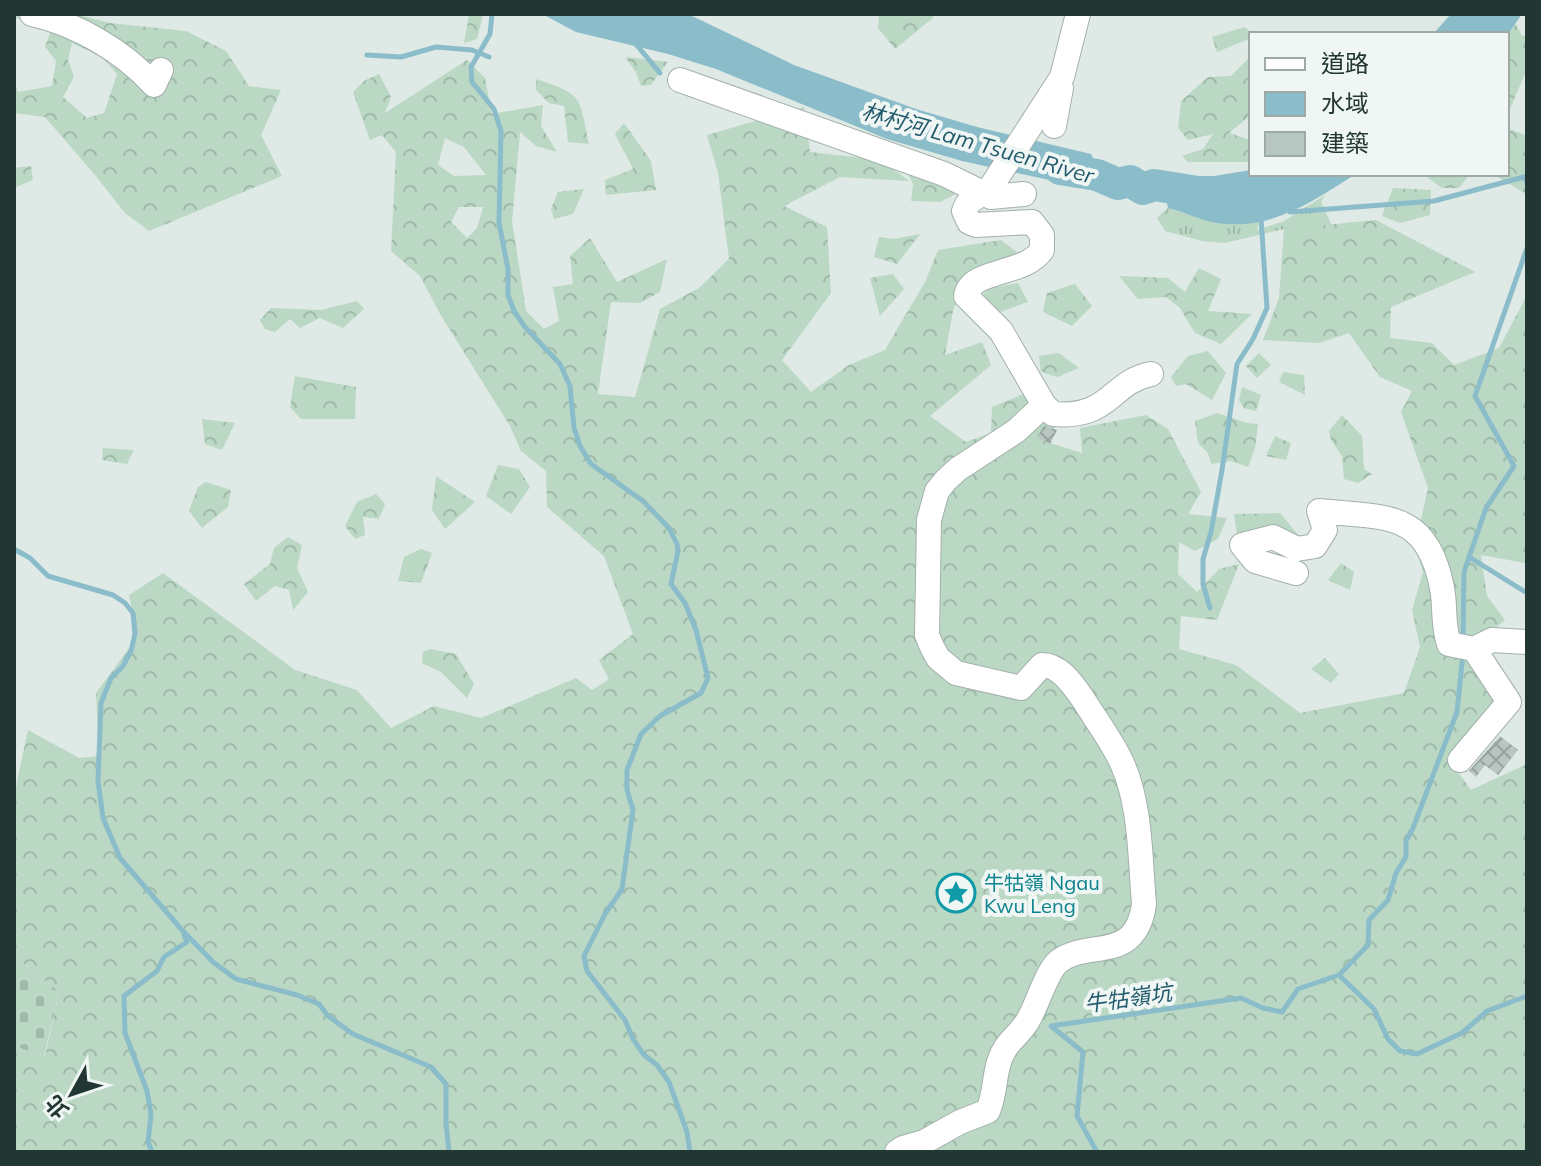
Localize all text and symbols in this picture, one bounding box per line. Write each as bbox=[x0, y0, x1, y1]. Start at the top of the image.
legend bbox=[1249, 32, 1509, 176]
text: 道路 bbox=[1321, 48, 1369, 78]
text: 水域 bbox=[1321, 88, 1369, 118]
water label: 林村河 Lam Tsuen River bbox=[859, 97, 1098, 190]
text: 建築 bbox=[1321, 128, 1369, 158]
place label: 牛牯嶺 Ngau Kwu Leng bbox=[984, 870, 1100, 918]
place icon: 牛牯嶺 Ngau Kwu Leng bbox=[935, 872, 977, 914]
water label: 牛牯嶺坑 bbox=[1082, 978, 1176, 1018]
north arrow bbox=[32, 1054, 112, 1134]
text: 北 bbox=[39, 1089, 74, 1124]

